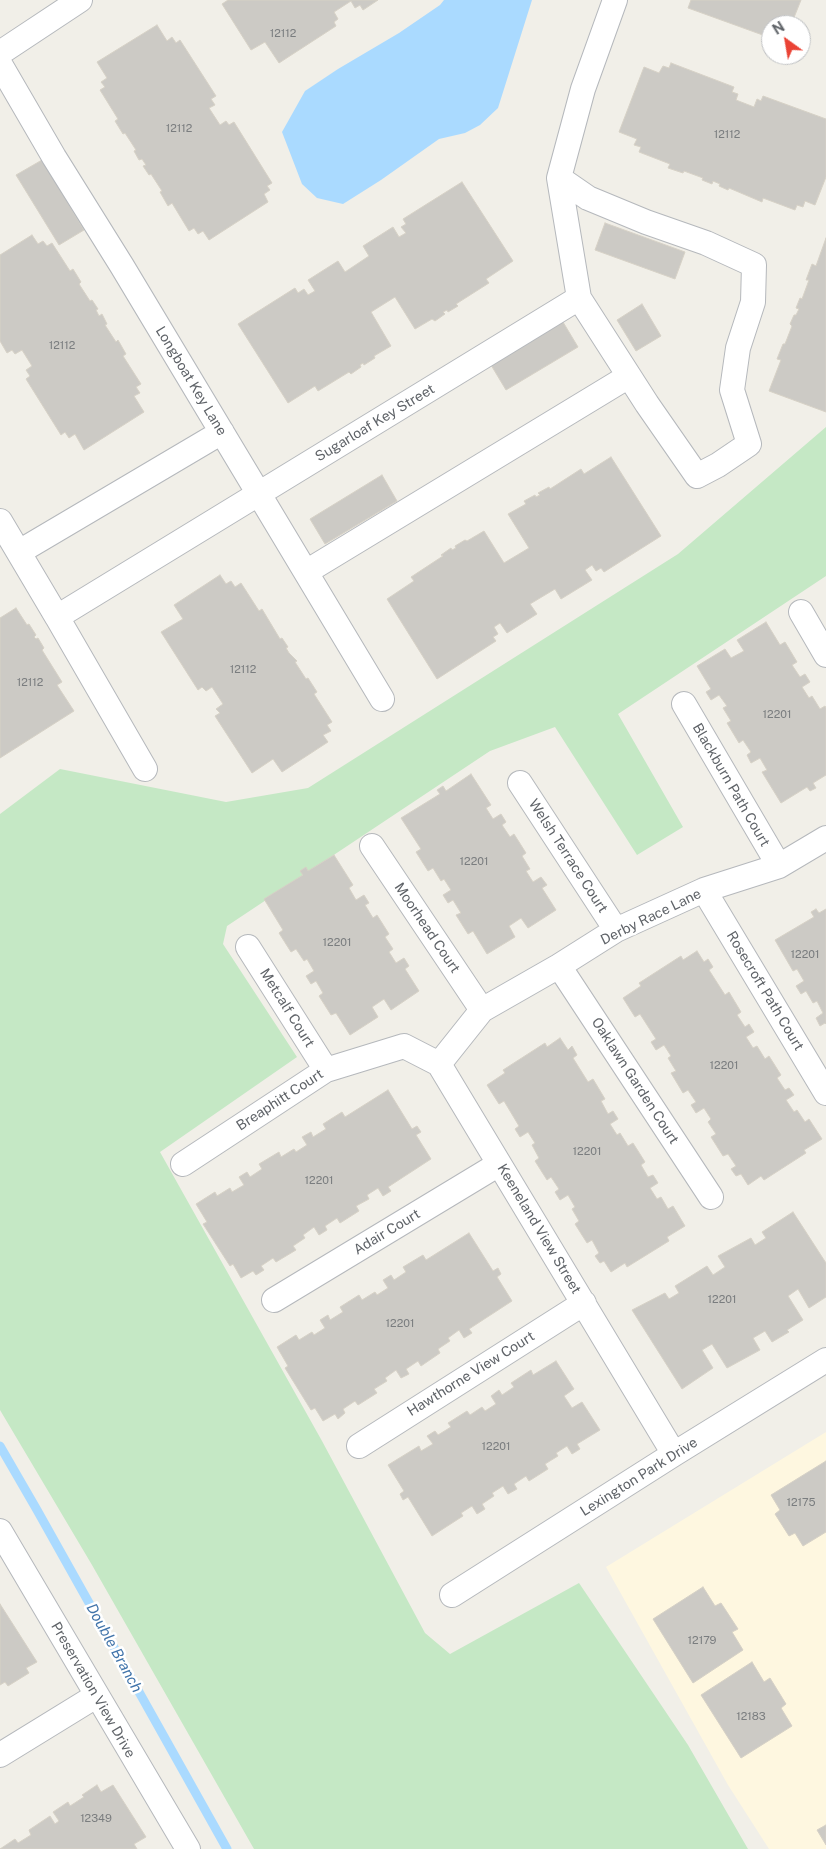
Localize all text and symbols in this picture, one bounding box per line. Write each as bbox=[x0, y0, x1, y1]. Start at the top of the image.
north arrow bbox=[761, 15, 811, 65]
text: N bbox=[770, 18, 787, 38]
house number: 12112 bbox=[270, 27, 296, 41]
house number: 12112 bbox=[166, 122, 192, 136]
house number: 12112 bbox=[714, 128, 740, 142]
street label: Longboat Key Lane bbox=[152, 323, 230, 439]
house number: 12112 bbox=[49, 339, 75, 353]
street label: Sugarloaf Key Street bbox=[312, 381, 438, 465]
house number: 12112 bbox=[230, 663, 256, 677]
house number: 12112 bbox=[17, 676, 43, 690]
house number: 12201 bbox=[763, 708, 791, 722]
street label: Blackburn Path Court bbox=[689, 720, 773, 850]
street label: Welsh Terrace Court bbox=[525, 796, 611, 916]
house number: 12201 bbox=[460, 855, 488, 869]
street label: Moorhead Court bbox=[391, 880, 463, 976]
street label: Derby Race Lane bbox=[598, 885, 704, 949]
street label: Rosecroft Path Court bbox=[723, 928, 807, 1054]
house number: 12201 bbox=[323, 936, 351, 950]
house number: 12201 bbox=[791, 948, 819, 962]
street label: Metcalf Court bbox=[256, 966, 318, 1050]
street label: Oaklawn Garden Court bbox=[588, 1015, 682, 1147]
house number: 12201 bbox=[710, 1059, 738, 1073]
street label: Breaphitt Court bbox=[233, 1066, 327, 1134]
house number: 12201 bbox=[573, 1145, 601, 1159]
street label: Keeneland View Street bbox=[494, 1161, 584, 1297]
house number: 12201 bbox=[305, 1174, 333, 1188]
street label: Adair Court bbox=[351, 1206, 423, 1258]
house number: 12201 bbox=[708, 1293, 736, 1307]
house number: 12201 bbox=[386, 1317, 414, 1331]
street label: Hawthorne View Court bbox=[404, 1328, 538, 1420]
street label: Lexington Park Drive bbox=[577, 1434, 701, 1520]
house number: 12201 bbox=[482, 1440, 510, 1454]
house number: 12175 bbox=[786, 1496, 816, 1510]
water label: Double Branch bbox=[82, 1600, 146, 1696]
street label: Preservation View Drive bbox=[47, 1619, 139, 1761]
house number: 12179 bbox=[688, 1634, 716, 1648]
house number: 12183 bbox=[736, 1710, 766, 1724]
house number: 12349 bbox=[80, 1812, 112, 1826]

